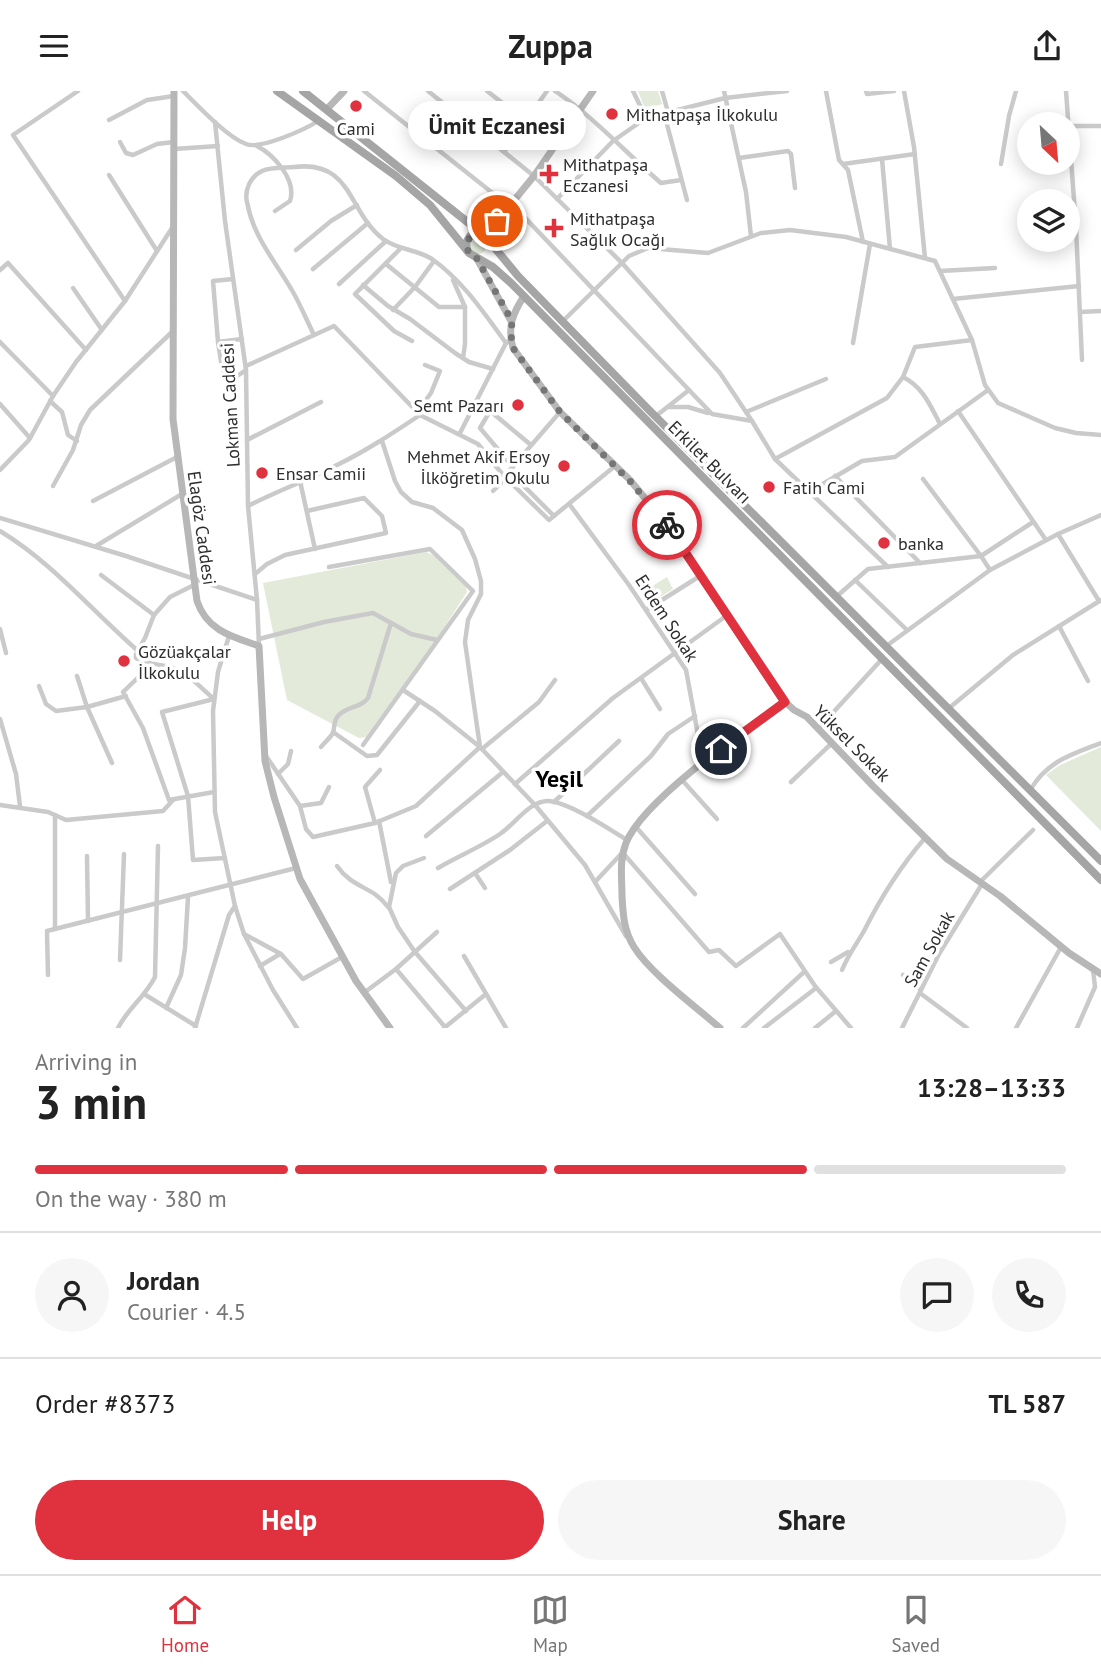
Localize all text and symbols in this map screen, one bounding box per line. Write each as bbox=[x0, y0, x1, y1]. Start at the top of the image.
text: Zuppa bbox=[508, 25, 593, 67]
icon: menu bbox=[35, 27, 73, 65]
icon: share bbox=[1028, 27, 1066, 65]
marker: Cami bbox=[348, 98, 364, 114]
callout: Ümit Eczanesi bbox=[408, 102, 586, 151]
place label: Mithatpaşa İlkokulu bbox=[626, 103, 778, 126]
marker: Mithatpaşa İlkokulu bbox=[604, 106, 620, 122]
text: Ümit Eczanesi bbox=[429, 111, 565, 140]
north arrow bbox=[1017, 112, 1080, 175]
map controls bbox=[1017, 112, 1080, 252]
place label: Cami bbox=[337, 117, 375, 140]
place label: Mithatpaşa Eczanesi bbox=[563, 153, 648, 197]
marker: Mithatpaşa Eczanesi bbox=[541, 166, 557, 182]
button: layers bbox=[1017, 189, 1080, 252]
pin bbox=[467, 191, 527, 251]
icon: bag bbox=[478, 202, 516, 240]
place label: Mithatpaşa Sağlık Ocağı bbox=[570, 207, 665, 251]
marker: Mithatpaşa Sağlık Ocağı bbox=[544, 218, 564, 238]
street label: Lokman Caddesi bbox=[215, 342, 245, 468]
place label: Semt Pazarı bbox=[413, 394, 504, 417]
marker: Semt Pazarı bbox=[510, 397, 526, 413]
street label: Erkilet Bulvarı bbox=[663, 415, 757, 509]
place label: Mehmet Akif Ersoy İlköğretim Okulu bbox=[407, 445, 551, 489]
marker: Mehmet Akif Ersoy İlköğretim Okulu bbox=[556, 458, 572, 474]
place label: Ensar Camii bbox=[276, 462, 366, 485]
marker: Ensar Camii bbox=[254, 465, 270, 481]
street label: Elagöz Caddesi bbox=[183, 469, 221, 587]
place label: Fatih Cami bbox=[783, 476, 865, 499]
marker: Fatih Cami bbox=[761, 479, 777, 495]
courier bbox=[632, 490, 702, 560]
icon: bike bbox=[648, 506, 686, 544]
place label: banka bbox=[898, 532, 944, 555]
marker: banka bbox=[876, 535, 892, 551]
street label: Erdem Sokak bbox=[630, 570, 704, 666]
place label: Gözüakçalar İlkokulu bbox=[138, 640, 231, 684]
marker: Gözüakçalar İlkokulu bbox=[116, 653, 132, 669]
street label: Yüksel Sokak bbox=[809, 700, 896, 787]
pin bbox=[691, 719, 751, 779]
icon: home bbox=[702, 730, 740, 768]
district label: Yeşil bbox=[534, 763, 584, 794]
street label: Sam Sokak bbox=[899, 907, 959, 991]
text: Arriving in bbox=[35, 1047, 137, 1076]
text: 13:28–13:33 bbox=[917, 1071, 1066, 1104]
text: 3 min bbox=[35, 1072, 147, 1132]
text: On the way · 380 m bbox=[35, 1184, 227, 1213]
button: person bbox=[35, 1258, 109, 1332]
button: chat bbox=[900, 1258, 974, 1332]
button: phone bbox=[992, 1258, 1066, 1332]
text: Jordan bbox=[127, 1264, 200, 1297]
text: Courier · 4.5 bbox=[127, 1297, 246, 1326]
text: Order #8373 bbox=[35, 1387, 175, 1420]
text: TL 587 bbox=[988, 1387, 1066, 1420]
button: Help bbox=[35, 1480, 544, 1560]
button: Share bbox=[558, 1480, 1066, 1560]
tab: Home bbox=[161, 1591, 209, 1657]
tab: Map bbox=[531, 1591, 569, 1657]
tab: Saved bbox=[892, 1591, 940, 1657]

